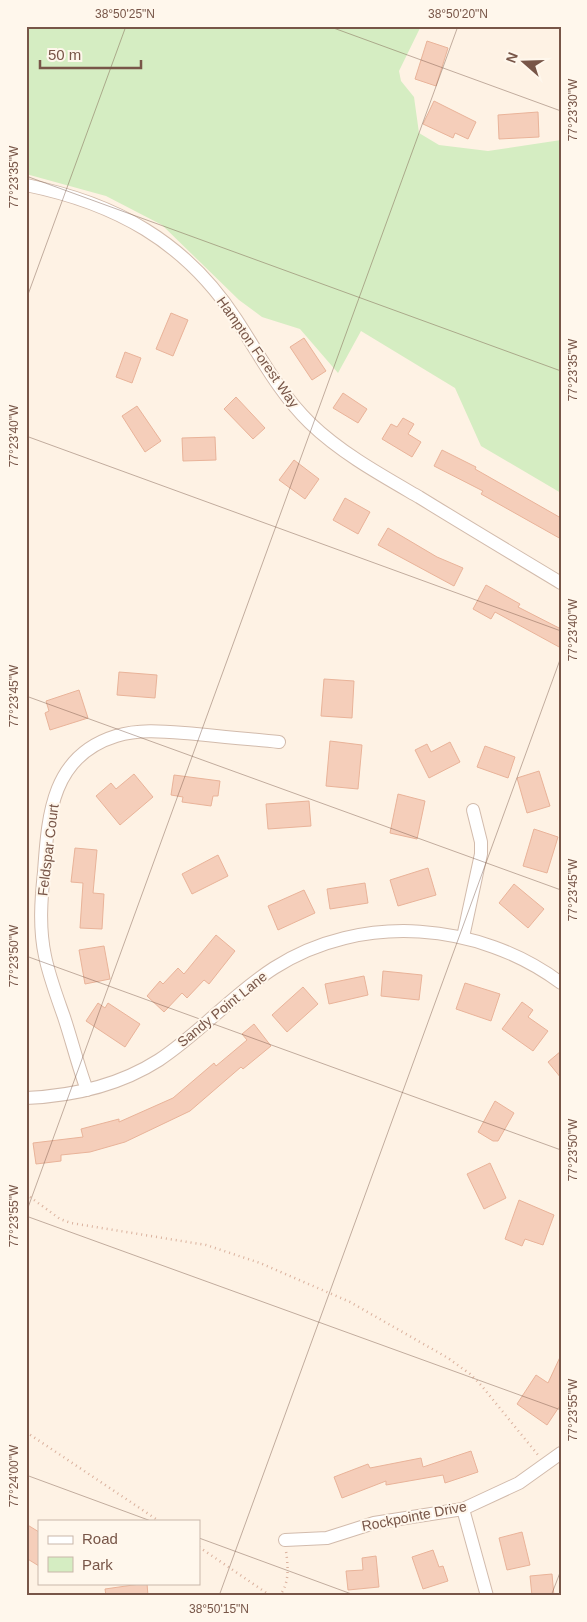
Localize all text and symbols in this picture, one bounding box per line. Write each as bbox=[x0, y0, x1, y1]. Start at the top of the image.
text: 38°50'25"N bbox=[95, 7, 155, 21]
text: 38°50'20"N bbox=[428, 7, 488, 21]
scale bar bbox=[40, 38, 141, 70]
north arrow bbox=[500, 38, 550, 88]
text: 50 m bbox=[48, 46, 81, 63]
text: N bbox=[503, 50, 521, 65]
text: 77°23'30"W bbox=[566, 78, 580, 141]
text: 77°23'35"W bbox=[7, 145, 21, 208]
street label: Hampton Forest Way bbox=[214, 293, 302, 411]
text: 77°23'35"W bbox=[566, 338, 580, 401]
text: 77°23'40"W bbox=[7, 404, 21, 467]
text: 77°23'40"W bbox=[566, 598, 580, 661]
text: 77°23'45"W bbox=[7, 664, 21, 727]
street label: Feldspar Court bbox=[34, 803, 62, 897]
text: 77°23'45"W bbox=[566, 858, 580, 921]
text: 77°23'50"W bbox=[7, 924, 21, 987]
street label: Sandy Point Lane bbox=[174, 968, 270, 1050]
text: 77°23'50"W bbox=[566, 1118, 580, 1181]
text: 77°23'55"W bbox=[7, 1184, 21, 1247]
text: 77°23'55"W bbox=[566, 1378, 580, 1441]
text: 77°24'00"W bbox=[7, 1444, 21, 1507]
street label: Rockpointe Drive bbox=[360, 1498, 468, 1534]
legend bbox=[38, 1520, 200, 1584]
text: Road bbox=[82, 1530, 118, 1547]
text: Park bbox=[82, 1556, 113, 1573]
text: 38°50'15"N bbox=[189, 1602, 249, 1616]

